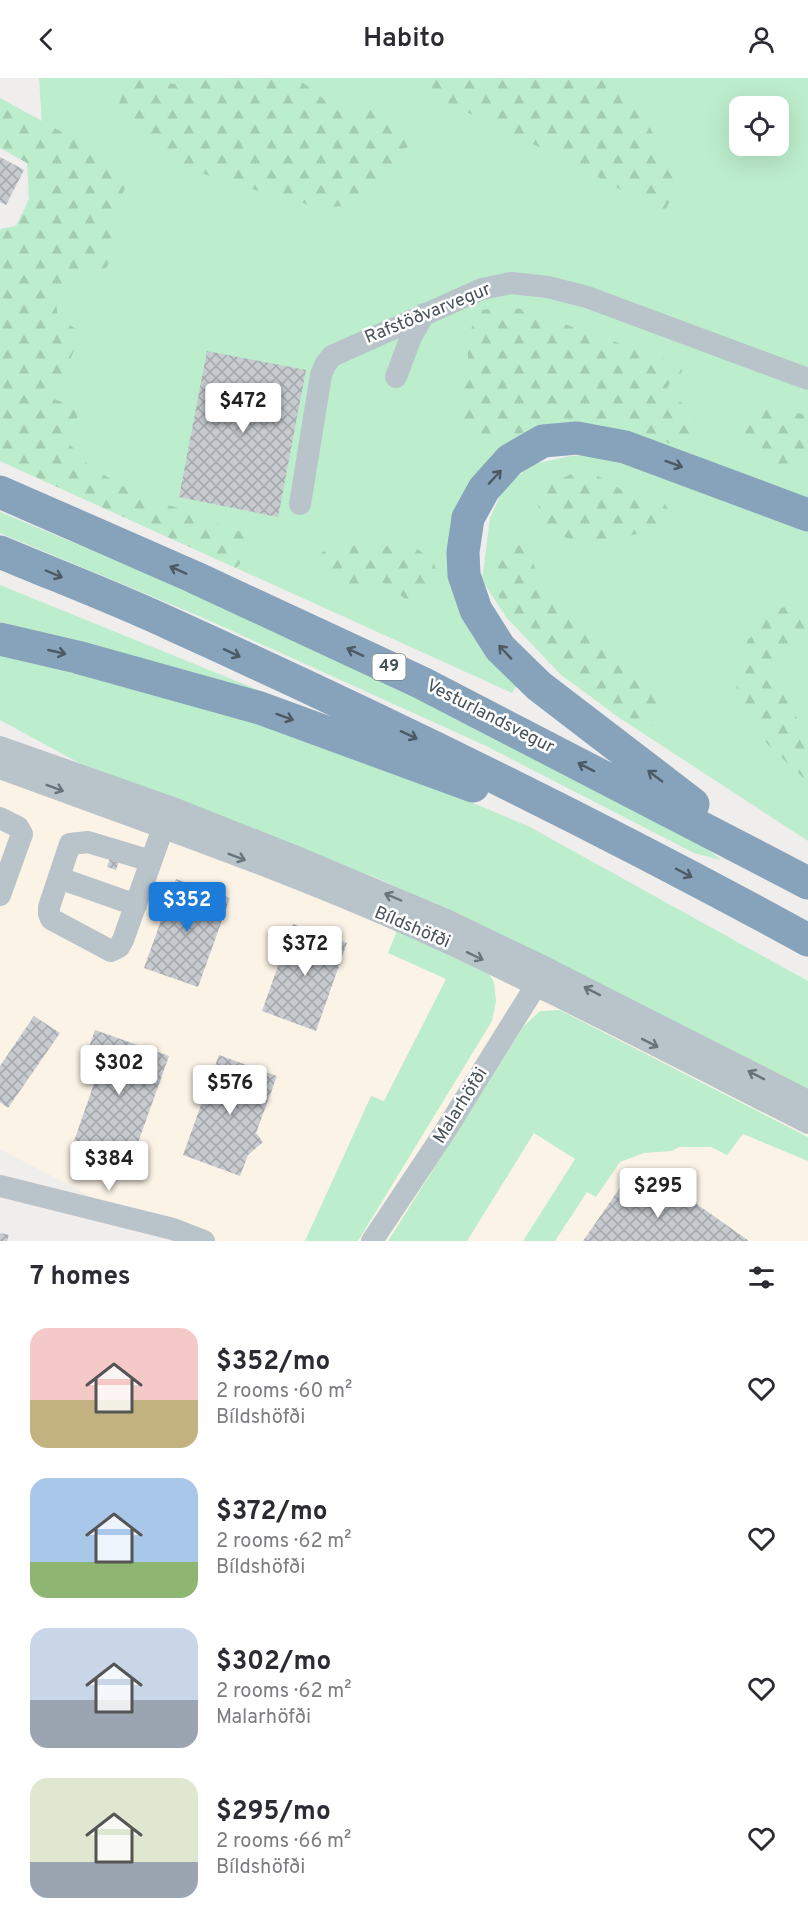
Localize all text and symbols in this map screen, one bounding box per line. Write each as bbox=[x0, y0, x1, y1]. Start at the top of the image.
text: Habito bbox=[363, 22, 445, 56]
icon: back bbox=[30, 23, 63, 56]
icon: person bbox=[745, 23, 778, 56]
map controls bbox=[729, 96, 789, 156]
button: locate bbox=[729, 96, 789, 156]
street label: Rafstöðvarvegur bbox=[362, 278, 494, 350]
pin: $472 bbox=[207, 383, 279, 434]
text: $472 bbox=[219, 389, 267, 415]
one-way arrow bbox=[664, 460, 682, 471]
one-way arrow bbox=[488, 470, 502, 485]
one-way arrow bbox=[170, 564, 188, 576]
one-way arrow bbox=[45, 570, 63, 581]
one-way arrow bbox=[347, 645, 365, 657]
one-way arrow bbox=[498, 645, 512, 660]
one-way arrow bbox=[47, 647, 66, 659]
one-way arrow bbox=[223, 647, 241, 659]
road number: 49 bbox=[372, 654, 406, 680]
street label: Vesturlandsvegur bbox=[422, 675, 558, 759]
one-way arrow bbox=[275, 713, 294, 724]
one-way arrow bbox=[400, 730, 418, 742]
one-way arrow bbox=[578, 761, 596, 772]
one-way arrow bbox=[647, 769, 663, 782]
one-way arrow bbox=[45, 783, 64, 794]
one-way arrow bbox=[228, 852, 246, 863]
one-way arrow bbox=[674, 868, 692, 879]
pin: $352 bbox=[151, 882, 223, 933]
text: $352 bbox=[163, 888, 211, 914]
one-way arrow bbox=[384, 891, 402, 902]
street label: Bíldshöfði bbox=[370, 902, 454, 954]
pin: $372 bbox=[269, 926, 341, 977]
text: $372 bbox=[282, 932, 328, 958]
one-way arrow bbox=[466, 950, 484, 962]
one-way arrow bbox=[584, 985, 601, 997]
one-way arrow bbox=[641, 1037, 658, 1049]
pin: $302 bbox=[83, 1045, 155, 1096]
text: $302 bbox=[94, 1051, 144, 1077]
street label: Malarhöfði bbox=[429, 1064, 493, 1148]
pin: $576 bbox=[194, 1065, 266, 1116]
one-way arrow bbox=[747, 1068, 765, 1080]
text: $576 bbox=[207, 1071, 253, 1097]
pin: $384 bbox=[73, 1141, 145, 1192]
text: $384 bbox=[84, 1147, 134, 1173]
pin: $295 bbox=[622, 1168, 694, 1219]
text: $295 bbox=[634, 1174, 682, 1200]
text: 7 homes bbox=[30, 1261, 130, 1294]
icon: filters bbox=[745, 1261, 778, 1294]
text: $352/mo bbox=[216, 1346, 330, 1379]
icon: home bbox=[78, 1352, 150, 1424]
icon: heart bbox=[745, 1372, 778, 1405]
text: 2 rooms · 60 m² bbox=[216, 1379, 352, 1405]
text: Bíldshöfði bbox=[216, 1405, 305, 1431]
text: $372/mo bbox=[216, 1496, 328, 1529]
icon: home bbox=[78, 1502, 150, 1574]
icon: heart bbox=[745, 1522, 778, 1555]
text: 2 rooms · 62 m² bbox=[216, 1529, 352, 1555]
text: Bíldshöfði bbox=[216, 1555, 305, 1581]
text: $302/mo bbox=[216, 1646, 331, 1679]
icon: home bbox=[78, 1652, 150, 1724]
icon: heart bbox=[745, 1672, 778, 1705]
text: 2 rooms · 62 m² bbox=[216, 1679, 352, 1705]
text: Malarhöfði bbox=[216, 1705, 311, 1731]
text: $295/mo bbox=[216, 1796, 331, 1829]
icon: home bbox=[78, 1802, 150, 1874]
icon: heart bbox=[745, 1822, 778, 1855]
text: 2 rooms · 66 m² bbox=[216, 1829, 351, 1855]
text: Bíldshöfði bbox=[216, 1855, 305, 1881]

